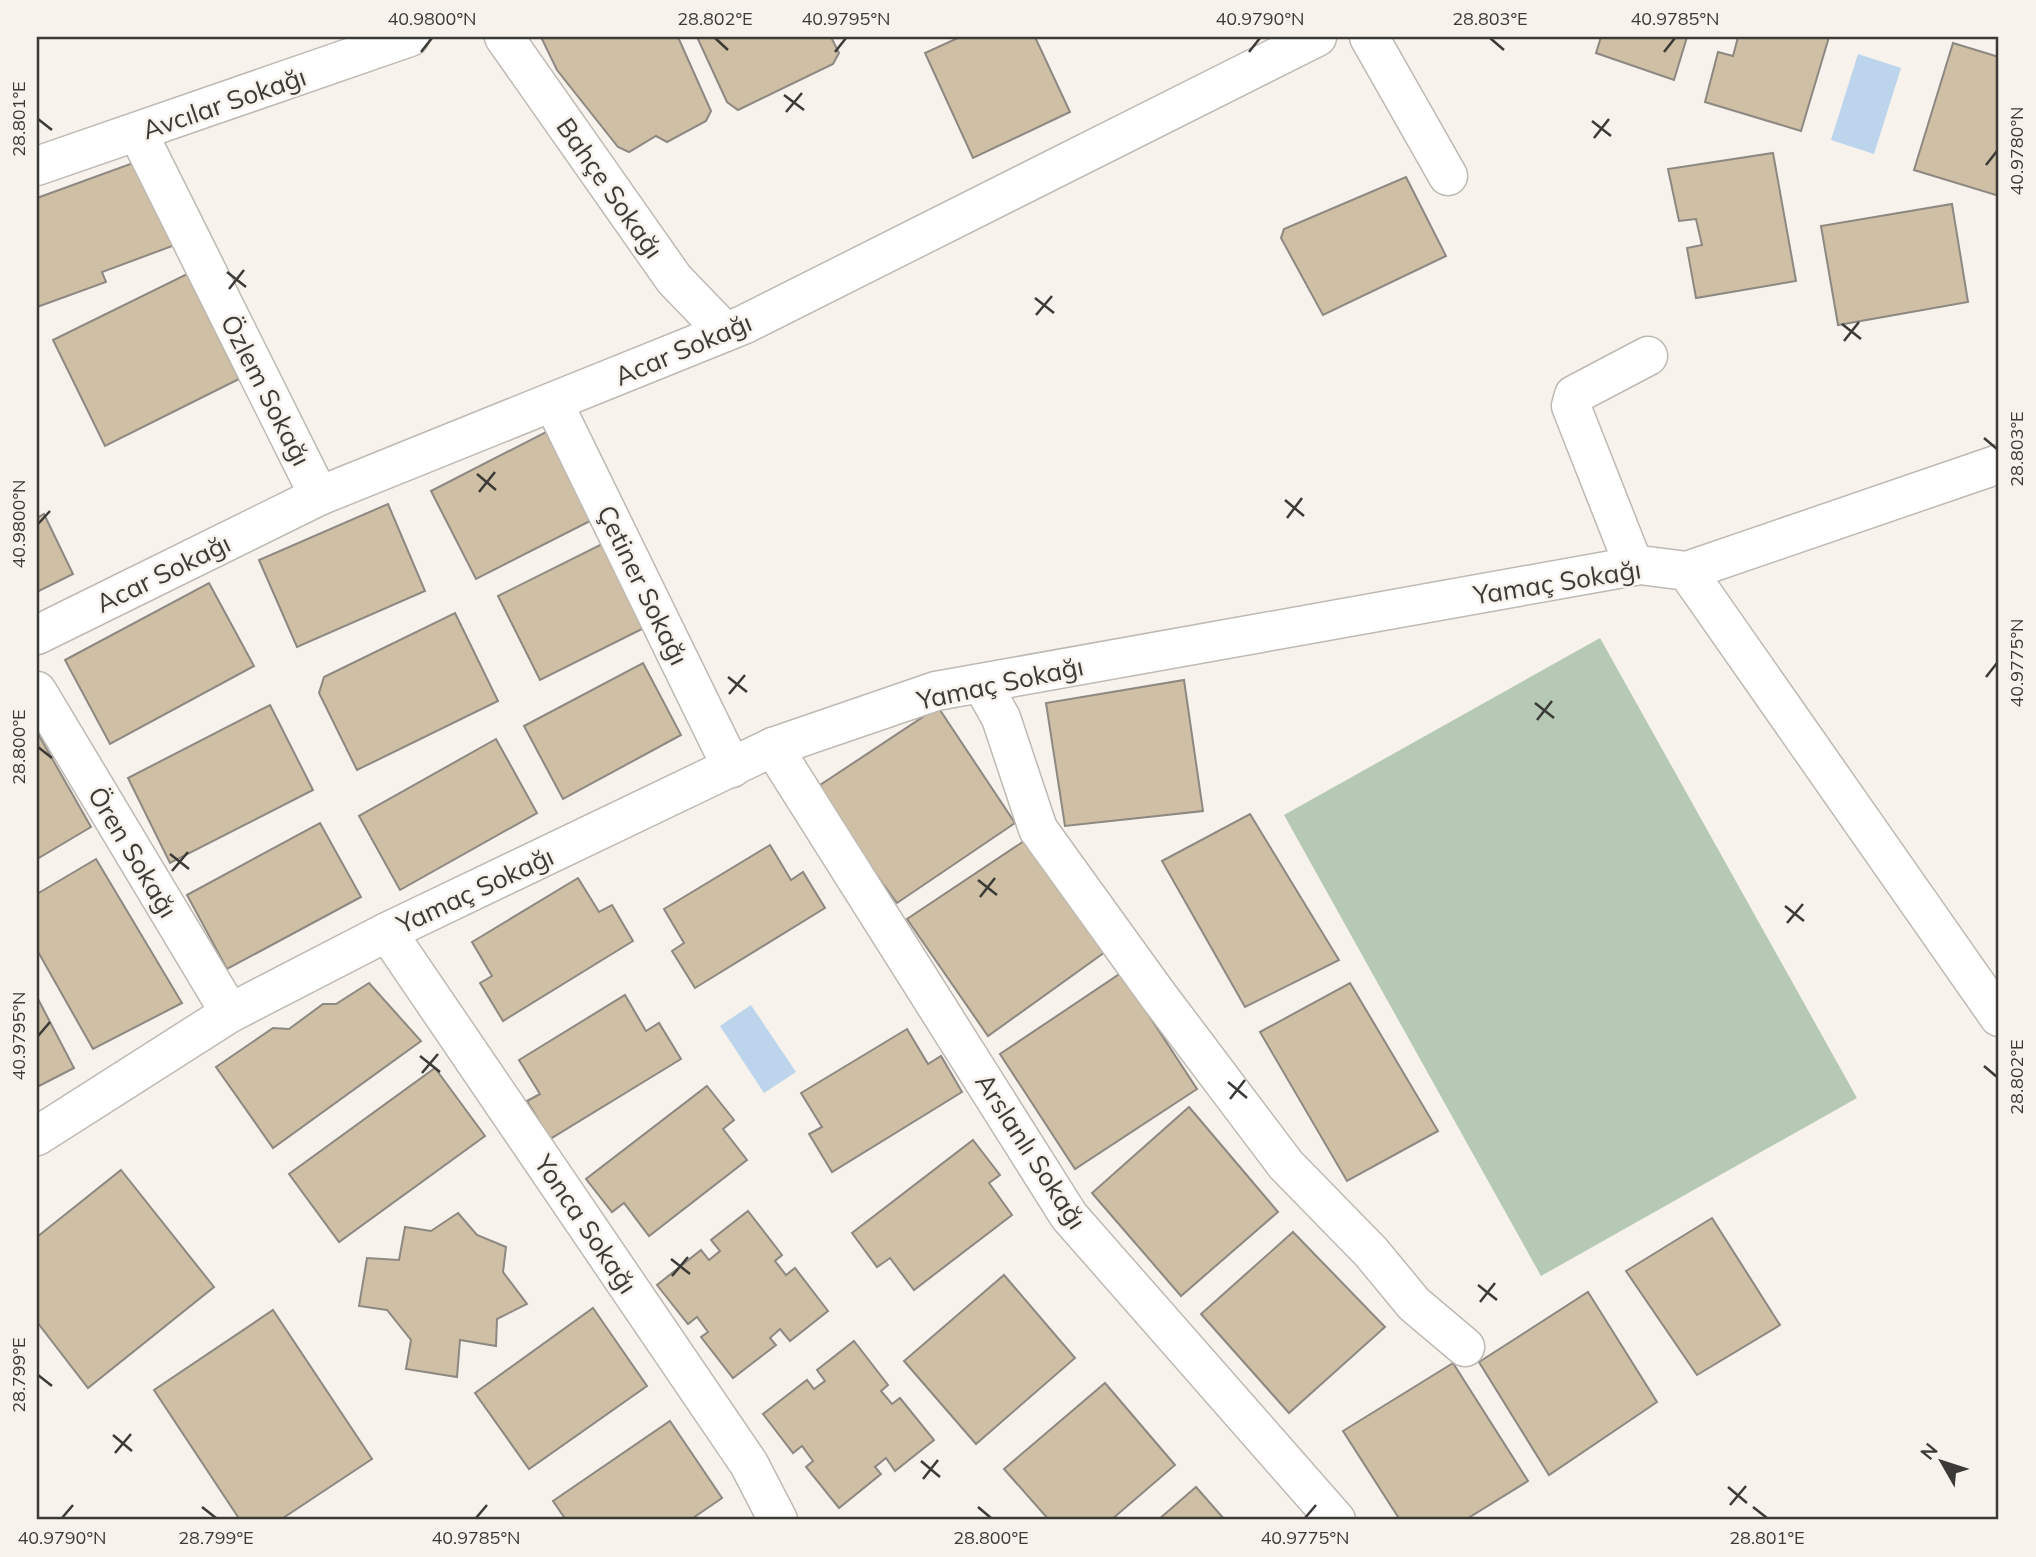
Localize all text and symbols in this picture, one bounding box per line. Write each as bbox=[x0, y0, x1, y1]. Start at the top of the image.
text: 40.9800°N bbox=[387, 7, 477, 30]
text: 28.802°E bbox=[677, 7, 753, 30]
text: 40.9795°N bbox=[801, 7, 891, 30]
text: 40.9790°N bbox=[1215, 7, 1305, 30]
text: 28.803°E bbox=[1452, 7, 1528, 30]
text: 40.9785°N bbox=[1630, 7, 1720, 30]
street label: Avcılar Sokağı bbox=[138, 60, 310, 146]
text: 28.801°E bbox=[7, 81, 30, 157]
text: 40.9780°N bbox=[2005, 106, 2028, 196]
street label: Bahçe Sokağı bbox=[550, 111, 670, 265]
street label: Acar Sokağı bbox=[610, 305, 756, 393]
street label: Özlem Sokağı bbox=[214, 309, 318, 471]
text: 28.803°E bbox=[2005, 411, 2028, 487]
text: 40.9800°N bbox=[7, 479, 30, 569]
street label: Çetiner Sokağı bbox=[590, 500, 696, 670]
street label: Acar Sokağı bbox=[90, 526, 236, 620]
street label: Yamaç Sokağı bbox=[1470, 552, 1643, 612]
text: 40.9775°N bbox=[2005, 618, 2028, 708]
street label: Yamaç Sokağı bbox=[913, 649, 1086, 717]
text: 28.800°E bbox=[7, 709, 30, 785]
street label: Ören Sokağı bbox=[81, 780, 185, 924]
street label: Yamaç Sokağı bbox=[390, 839, 559, 941]
text: 40.9795°N bbox=[7, 991, 30, 1081]
text: 28.802°E bbox=[2005, 1039, 2028, 1115]
street label: Arslanlı Sokağı bbox=[968, 1067, 1094, 1235]
street label: Yonca Sokağı bbox=[527, 1147, 645, 1300]
text: 28.799°E bbox=[7, 1337, 30, 1413]
north arrow bbox=[1906, 1428, 1976, 1498]
text: N bbox=[1915, 1438, 1943, 1464]
text: 40.9790°N bbox=[17, 1526, 107, 1549]
text: 28.799°E bbox=[178, 1526, 254, 1549]
text: 40.9785°N bbox=[431, 1526, 521, 1549]
text: 28.800°E bbox=[953, 1526, 1029, 1549]
text: 40.9775°N bbox=[1260, 1526, 1350, 1549]
text: 28.801°E bbox=[1729, 1526, 1805, 1549]

